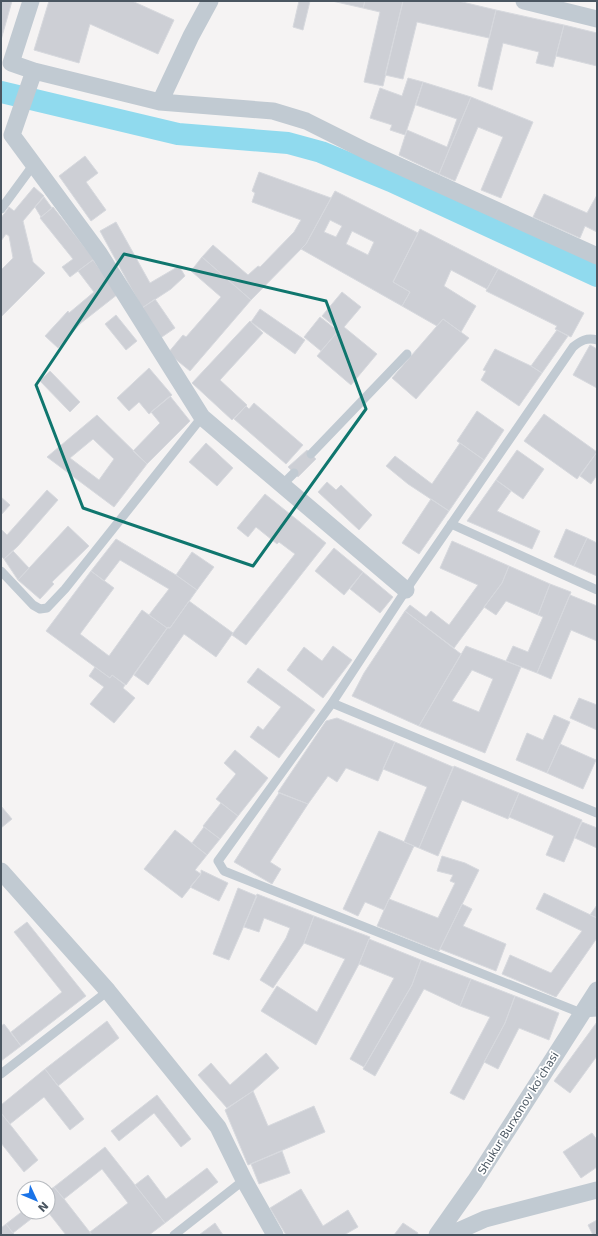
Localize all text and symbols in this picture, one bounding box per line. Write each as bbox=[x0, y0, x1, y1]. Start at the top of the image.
street label: Shukur Burxonov koʻchasi bbox=[475, 1050, 562, 1177]
north arrow bbox=[16, 1180, 56, 1220]
text: N bbox=[35, 1199, 51, 1214]

